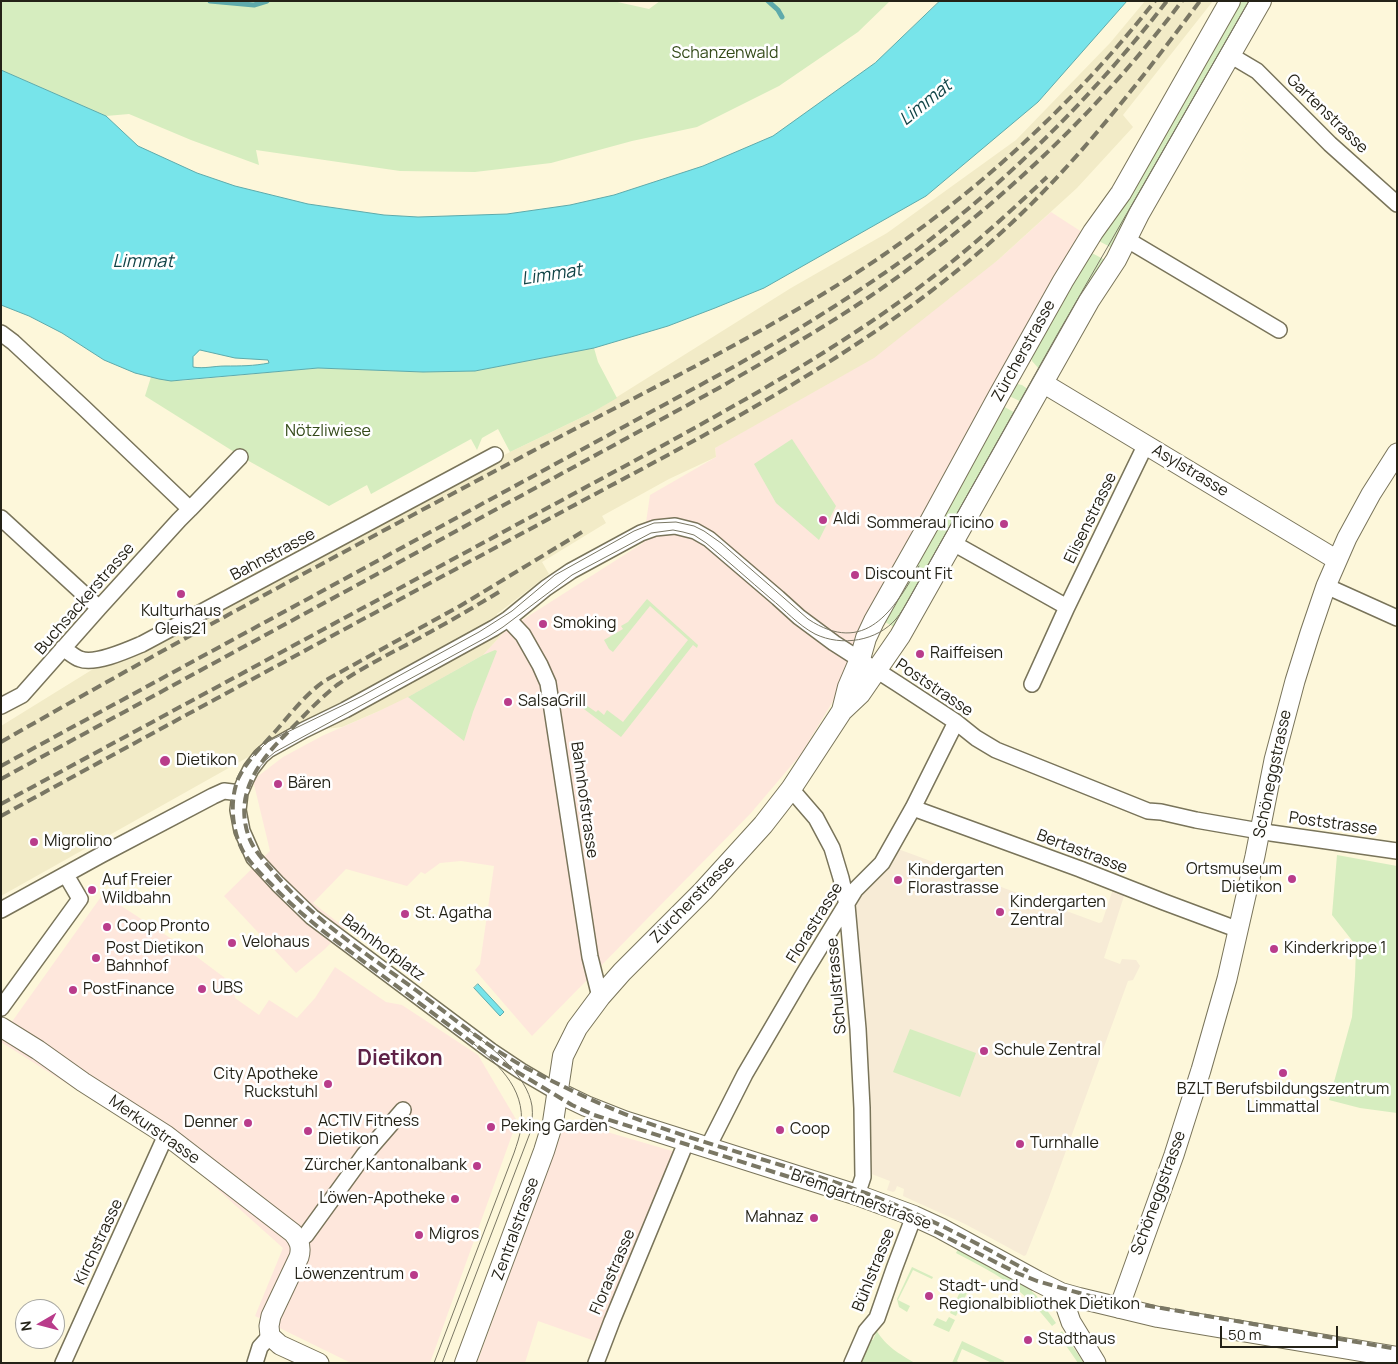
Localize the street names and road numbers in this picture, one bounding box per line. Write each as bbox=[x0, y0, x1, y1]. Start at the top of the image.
street label: Gartenstrasse bbox=[1282, 70, 1372, 158]
street label: Zürcherstrasse bbox=[988, 297, 1060, 405]
street label: Asylstrasse bbox=[1148, 441, 1232, 501]
street label: Elisenstrasse bbox=[1061, 469, 1121, 567]
street label: Bahnstrasse bbox=[227, 525, 319, 585]
street label: Buchsackerstrasse bbox=[31, 539, 139, 659]
street label: Poststrasse bbox=[892, 655, 976, 721]
street label: Schöneggstrasse bbox=[1250, 708, 1296, 840]
street label: Bahnhofstrasse bbox=[566, 740, 602, 860]
street label: Poststrasse bbox=[1288, 808, 1378, 840]
street label: Bertastrasse bbox=[1034, 826, 1130, 878]
street label: Zürcherstrasse bbox=[647, 853, 739, 947]
street label: Florastrasse bbox=[783, 879, 847, 967]
street label: Bahnhofplatz bbox=[338, 910, 428, 986]
street label: Schulstrasse bbox=[823, 937, 851, 1035]
street label: Merkurstrasse bbox=[105, 1092, 203, 1168]
street label: Schöneggstrasse bbox=[1128, 1128, 1190, 1258]
street label: Bremgartnerstrasse bbox=[788, 1166, 934, 1234]
street label: Zentralstrasse bbox=[488, 1175, 544, 1283]
street label: Kirchstrasse bbox=[71, 1196, 127, 1288]
street label: Florastrasse bbox=[586, 1226, 640, 1318]
street label: Bühlstrasse bbox=[849, 1226, 899, 1314]

